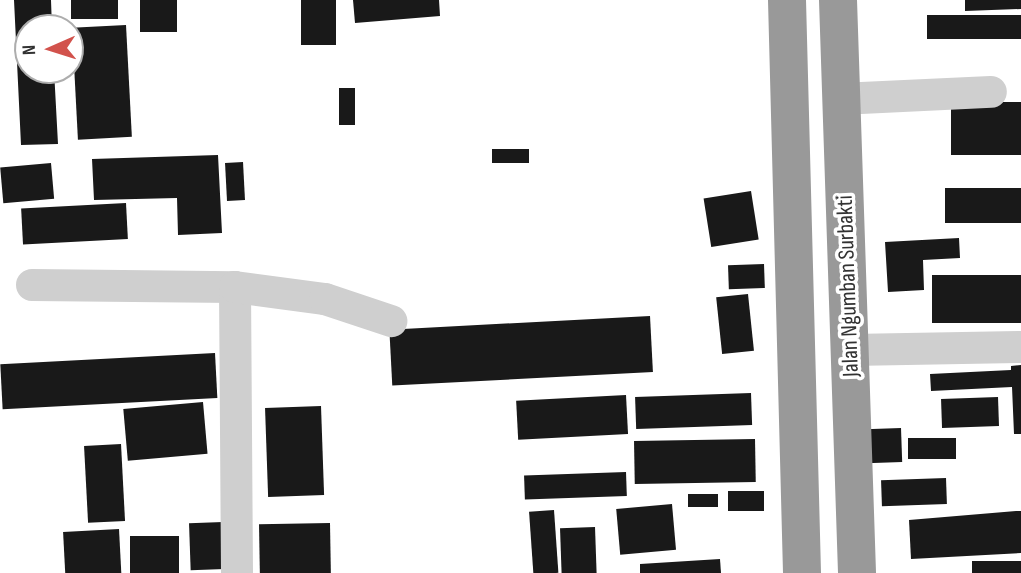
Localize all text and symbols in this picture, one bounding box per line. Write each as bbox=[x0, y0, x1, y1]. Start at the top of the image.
north arrow bbox=[14, 14, 84, 84]
text: N bbox=[18, 44, 41, 56]
street label: Jalan Ngumban Surbakti bbox=[831, 195, 865, 377]

